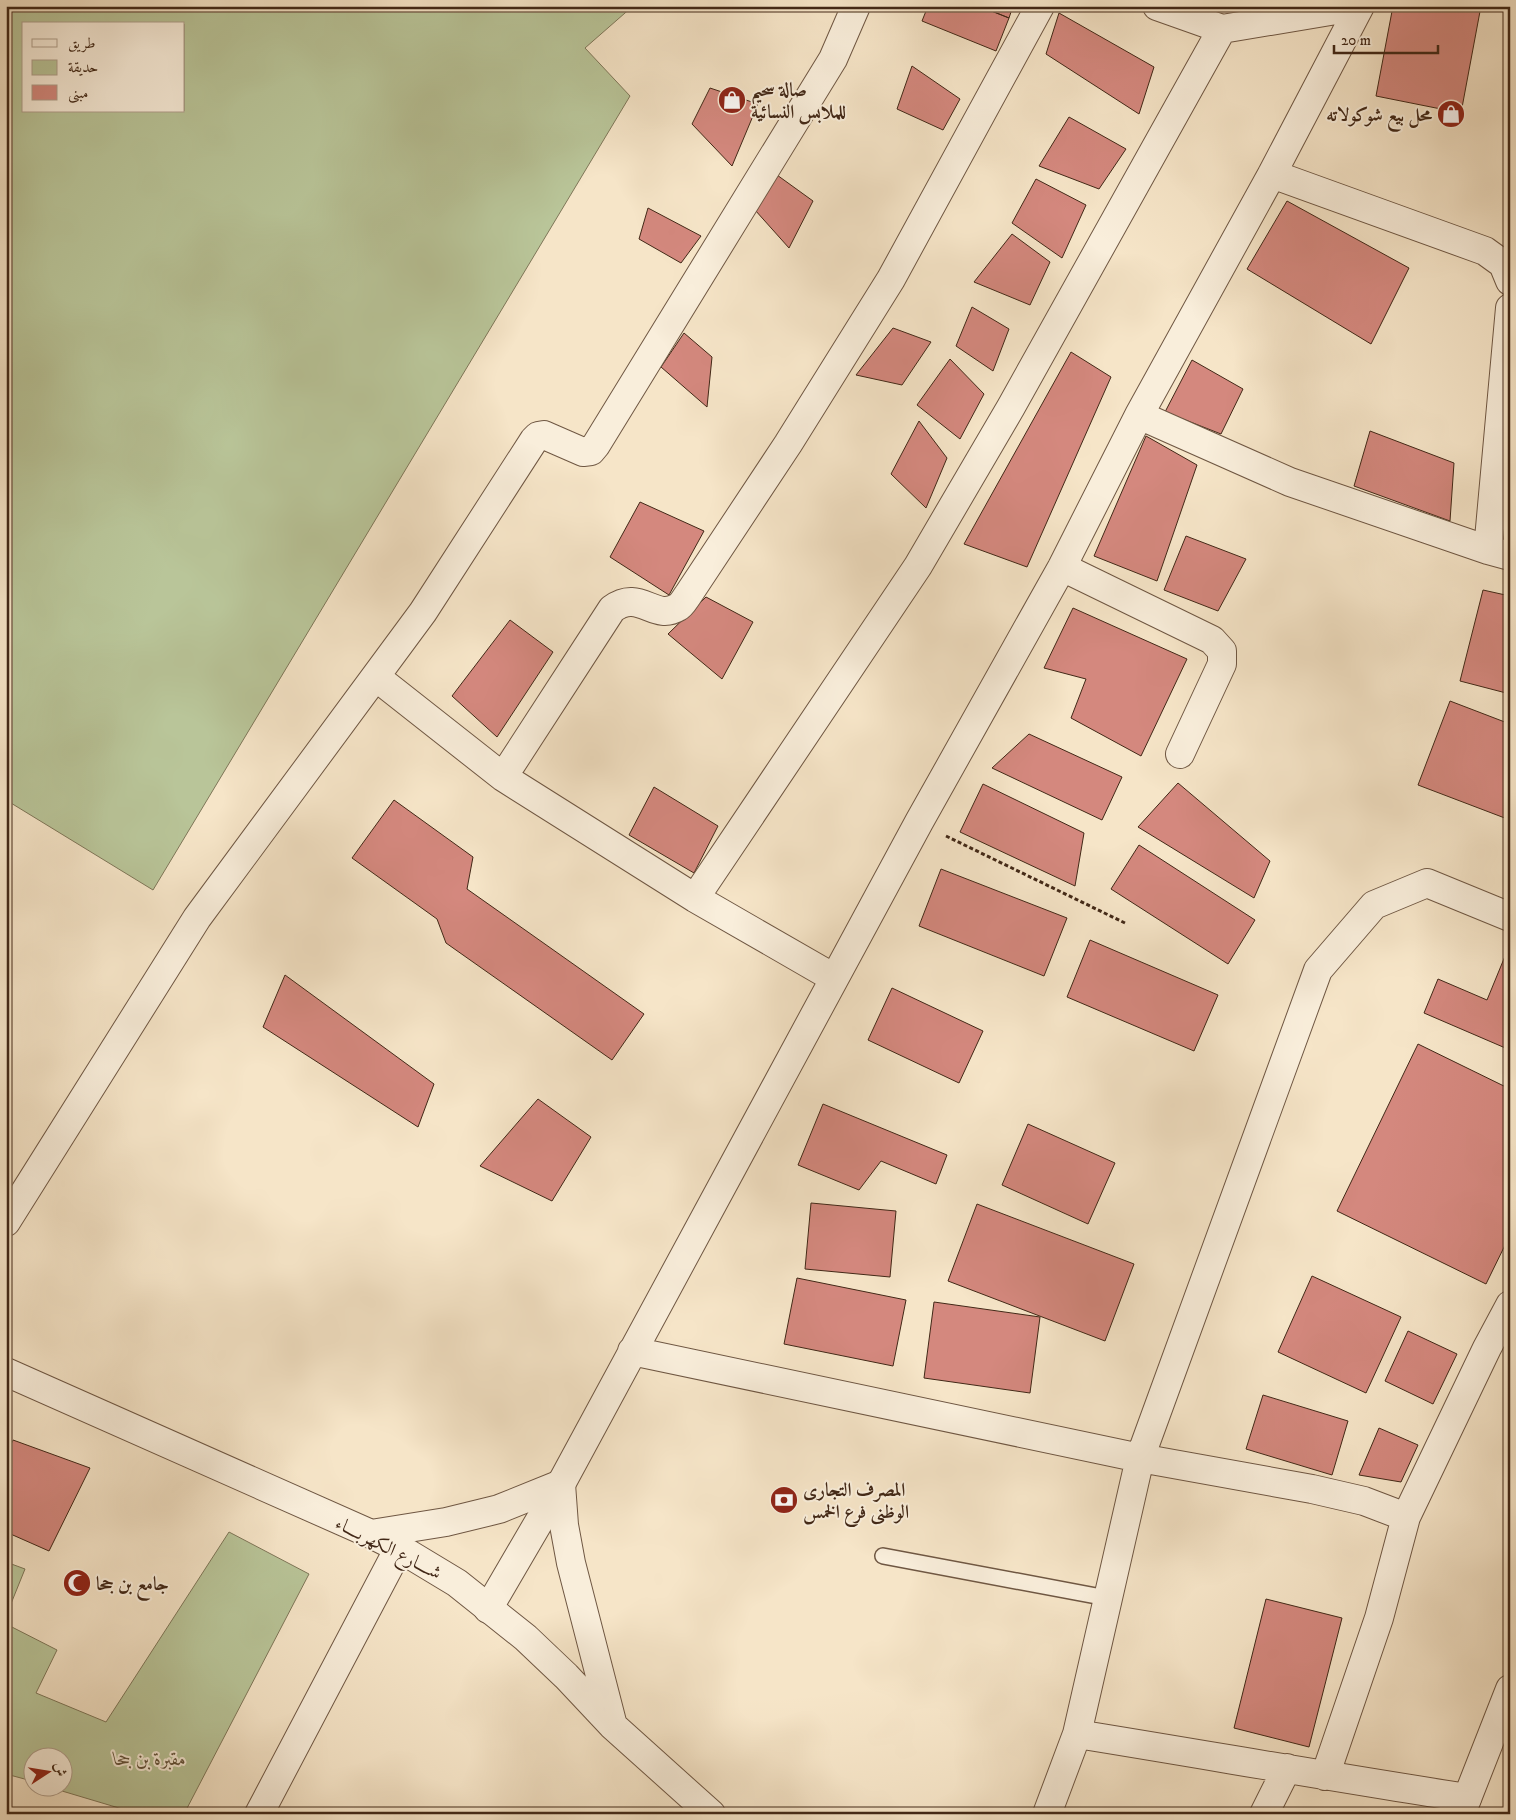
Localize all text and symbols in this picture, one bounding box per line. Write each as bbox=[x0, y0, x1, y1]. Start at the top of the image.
legend bbox=[22, 22, 185, 112]
scale bar bbox=[1334, 22, 1437, 54]
text: 20 m bbox=[1341, 31, 1371, 50]
text: طريق bbox=[68, 34, 95, 53]
text: حديقة bbox=[68, 58, 98, 77]
place label: صالة سحيم للملابس النسائية bbox=[751, 79, 846, 125]
text: مبنى bbox=[68, 84, 88, 104]
shop icon: صالة سحيم للملابس النسائية bbox=[717, 85, 747, 115]
shop icon: محل بيع شوكولاته bbox=[1436, 99, 1466, 129]
place label: محل بيع شوكولاته bbox=[1326, 104, 1432, 132]
place label: المصرف التجارى الوظنى فرع الخمس bbox=[803, 1479, 909, 1527]
bank icon: المصرف التجارى الوظنى فرع الخمس bbox=[769, 1485, 799, 1515]
street label: شــــارع الكهربــــاء bbox=[330, 1512, 445, 1588]
mosque icon: جامع بن جحا bbox=[62, 1568, 92, 1598]
place label: جامع بن جحا bbox=[96, 1573, 169, 1601]
north arrow bbox=[22, 1748, 72, 1798]
park label: مقبرة بن جحا bbox=[112, 1748, 186, 1771]
text: ش bbox=[49, 1761, 70, 1778]

